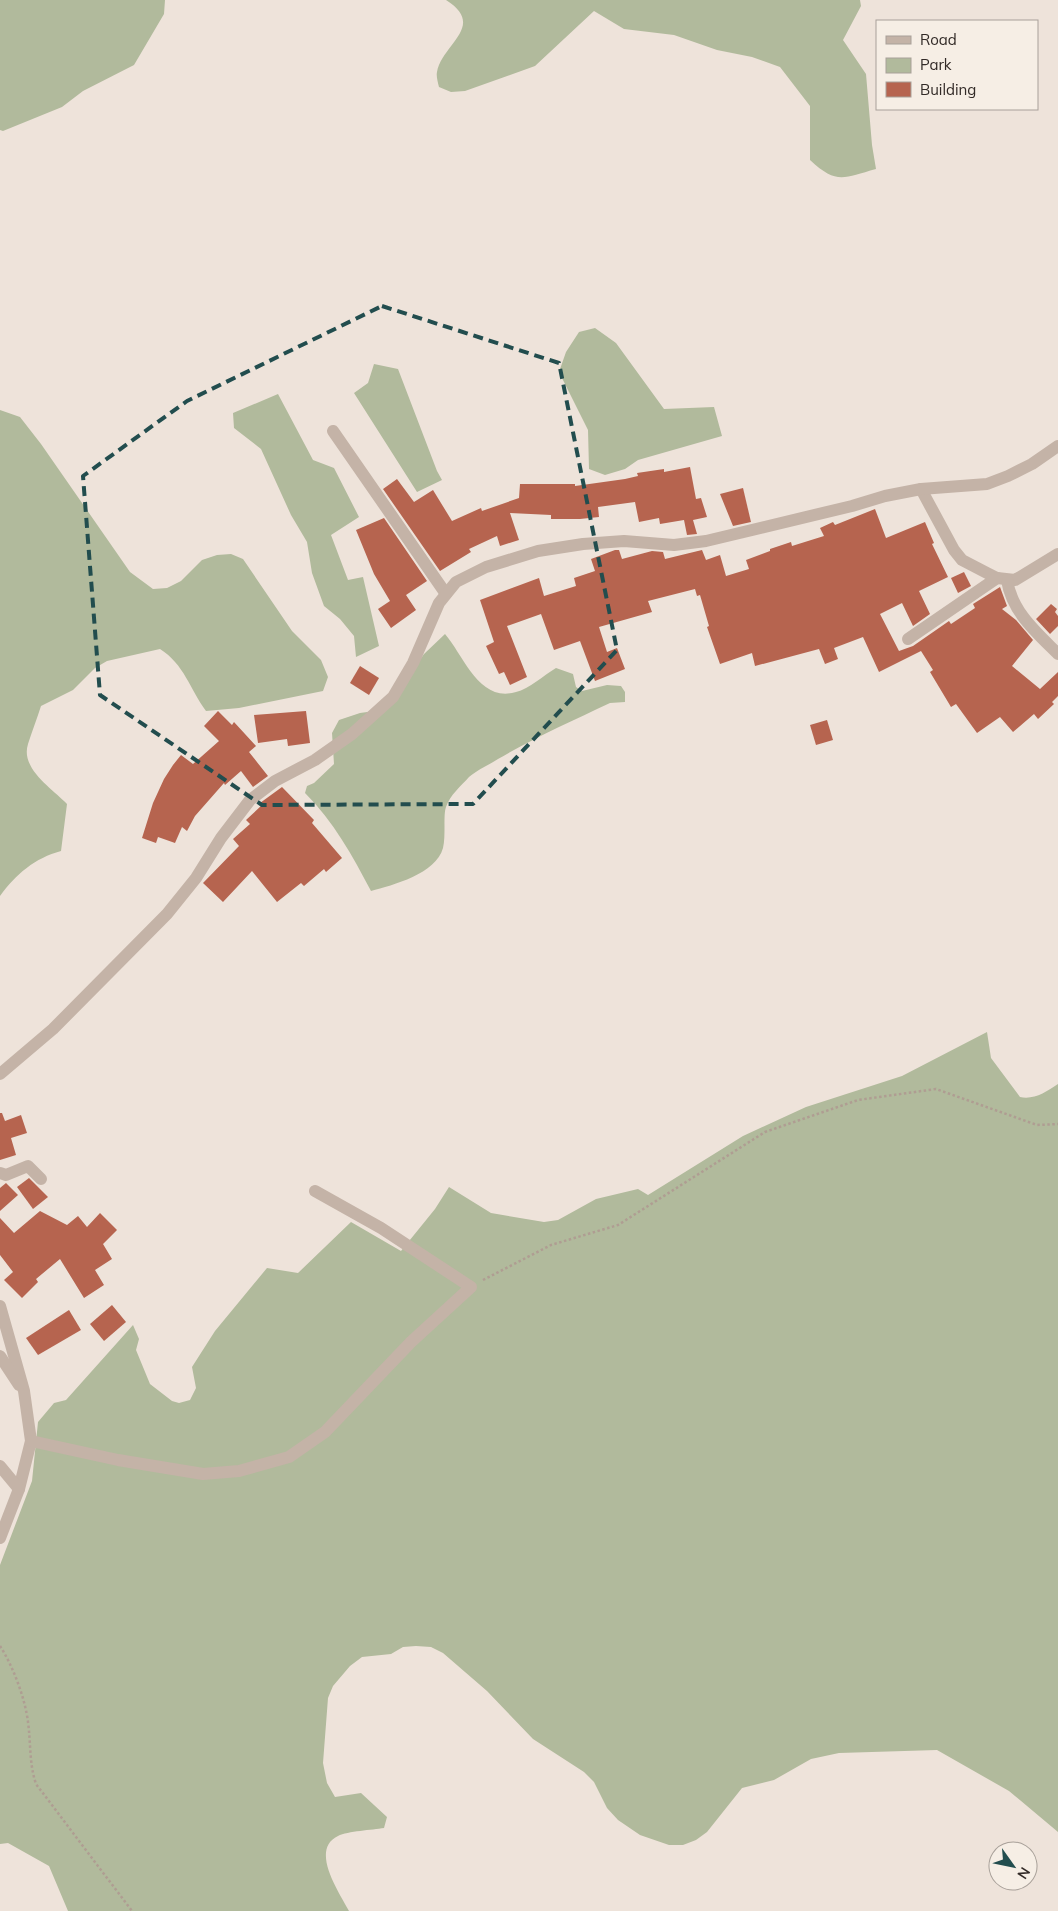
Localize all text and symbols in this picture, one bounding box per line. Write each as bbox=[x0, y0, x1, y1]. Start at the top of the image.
legend bbox=[876, 20, 1038, 110]
text: Road bbox=[920, 30, 957, 49]
text: Park bbox=[920, 55, 952, 74]
text: Building bbox=[920, 80, 976, 99]
north arrow bbox=[988, 1841, 1038, 1891]
text: N bbox=[1013, 1864, 1034, 1882]

